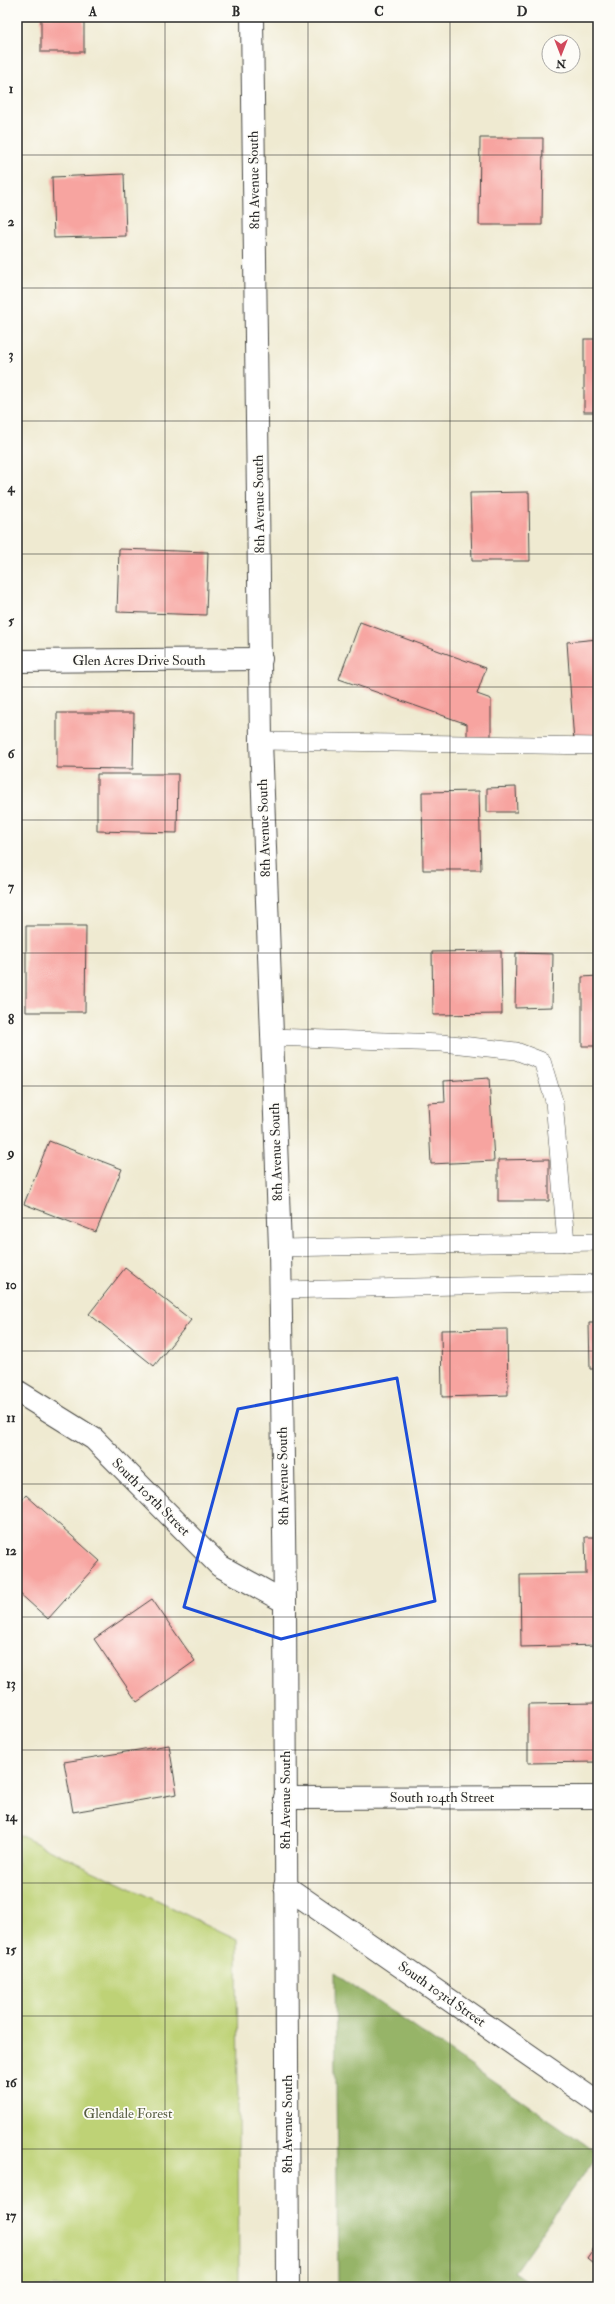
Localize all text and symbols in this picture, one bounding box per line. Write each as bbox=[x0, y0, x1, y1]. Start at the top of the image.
text: A bbox=[88, 4, 98, 20]
text: B bbox=[232, 4, 240, 20]
text: C bbox=[374, 4, 384, 20]
text: D bbox=[517, 4, 528, 20]
north arrow bbox=[541, 34, 581, 74]
text: N bbox=[555, 57, 567, 70]
text: 1 bbox=[9, 81, 14, 97]
street label: 8th Avenue South bbox=[245, 130, 263, 229]
text: 2 bbox=[8, 214, 15, 230]
text: 3 bbox=[9, 347, 14, 363]
street label: 8th Avenue South bbox=[250, 454, 268, 553]
text: 4 bbox=[6, 480, 15, 496]
text: 5 bbox=[8, 613, 14, 629]
street label: Glen Acres Drive South bbox=[72, 652, 206, 669]
text: 6 bbox=[8, 746, 16, 762]
street label: 8th Avenue South bbox=[254, 778, 274, 878]
text: 7 bbox=[8, 879, 15, 895]
text: 8 bbox=[8, 1012, 14, 1028]
street label: 8th Avenue South bbox=[266, 1102, 286, 1202]
text: 9 bbox=[6, 1145, 15, 1161]
text: 10 bbox=[5, 1277, 17, 1293]
text: 11 bbox=[6, 1410, 16, 1426]
street label: 8th Avenue South bbox=[274, 1426, 292, 1525]
street label: South 105th Street bbox=[108, 1454, 194, 1540]
text: 12 bbox=[5, 1543, 17, 1559]
text: 13 bbox=[6, 1676, 16, 1692]
street label: 8th Avenue South bbox=[277, 1750, 294, 1849]
street label: South 104th Street bbox=[390, 1789, 495, 1806]
text: 14 bbox=[5, 1809, 18, 1825]
text: 15 bbox=[6, 1942, 16, 1958]
street label: South 103rd Street bbox=[395, 1958, 489, 2031]
street label: 8th Avenue South bbox=[279, 2074, 296, 2173]
text: 16 bbox=[5, 2075, 18, 2091]
park label: Glendale Forest bbox=[84, 2105, 173, 2122]
text: 17 bbox=[6, 2208, 17, 2224]

